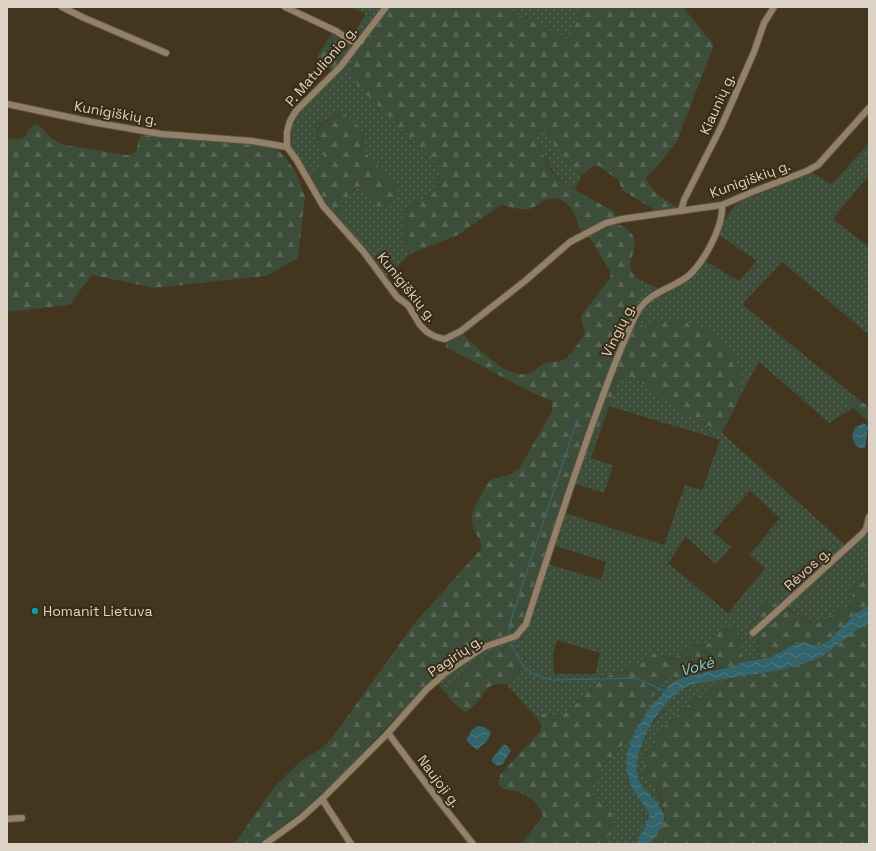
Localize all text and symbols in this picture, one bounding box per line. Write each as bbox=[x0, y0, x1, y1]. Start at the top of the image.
street label: P. Matulionio g. bbox=[281, 22, 361, 110]
street label: Kiaunių g. bbox=[696, 71, 738, 137]
street label: Kunigiškių g. bbox=[73, 97, 159, 129]
street label: Kunigiškių g. bbox=[707, 156, 793, 202]
street label: Kunigiškių g. bbox=[373, 249, 441, 325]
street label: Vingių g. bbox=[597, 300, 639, 360]
street label: Rėvos g. bbox=[780, 543, 834, 595]
place label: Homanit Lietuva bbox=[43, 602, 152, 620]
marker: Homanit Lietuva bbox=[30, 606, 40, 616]
street label: Pagirių g. bbox=[424, 631, 486, 681]
water label: Vokė bbox=[678, 652, 717, 680]
street label: Naujoji g. bbox=[413, 751, 465, 811]

